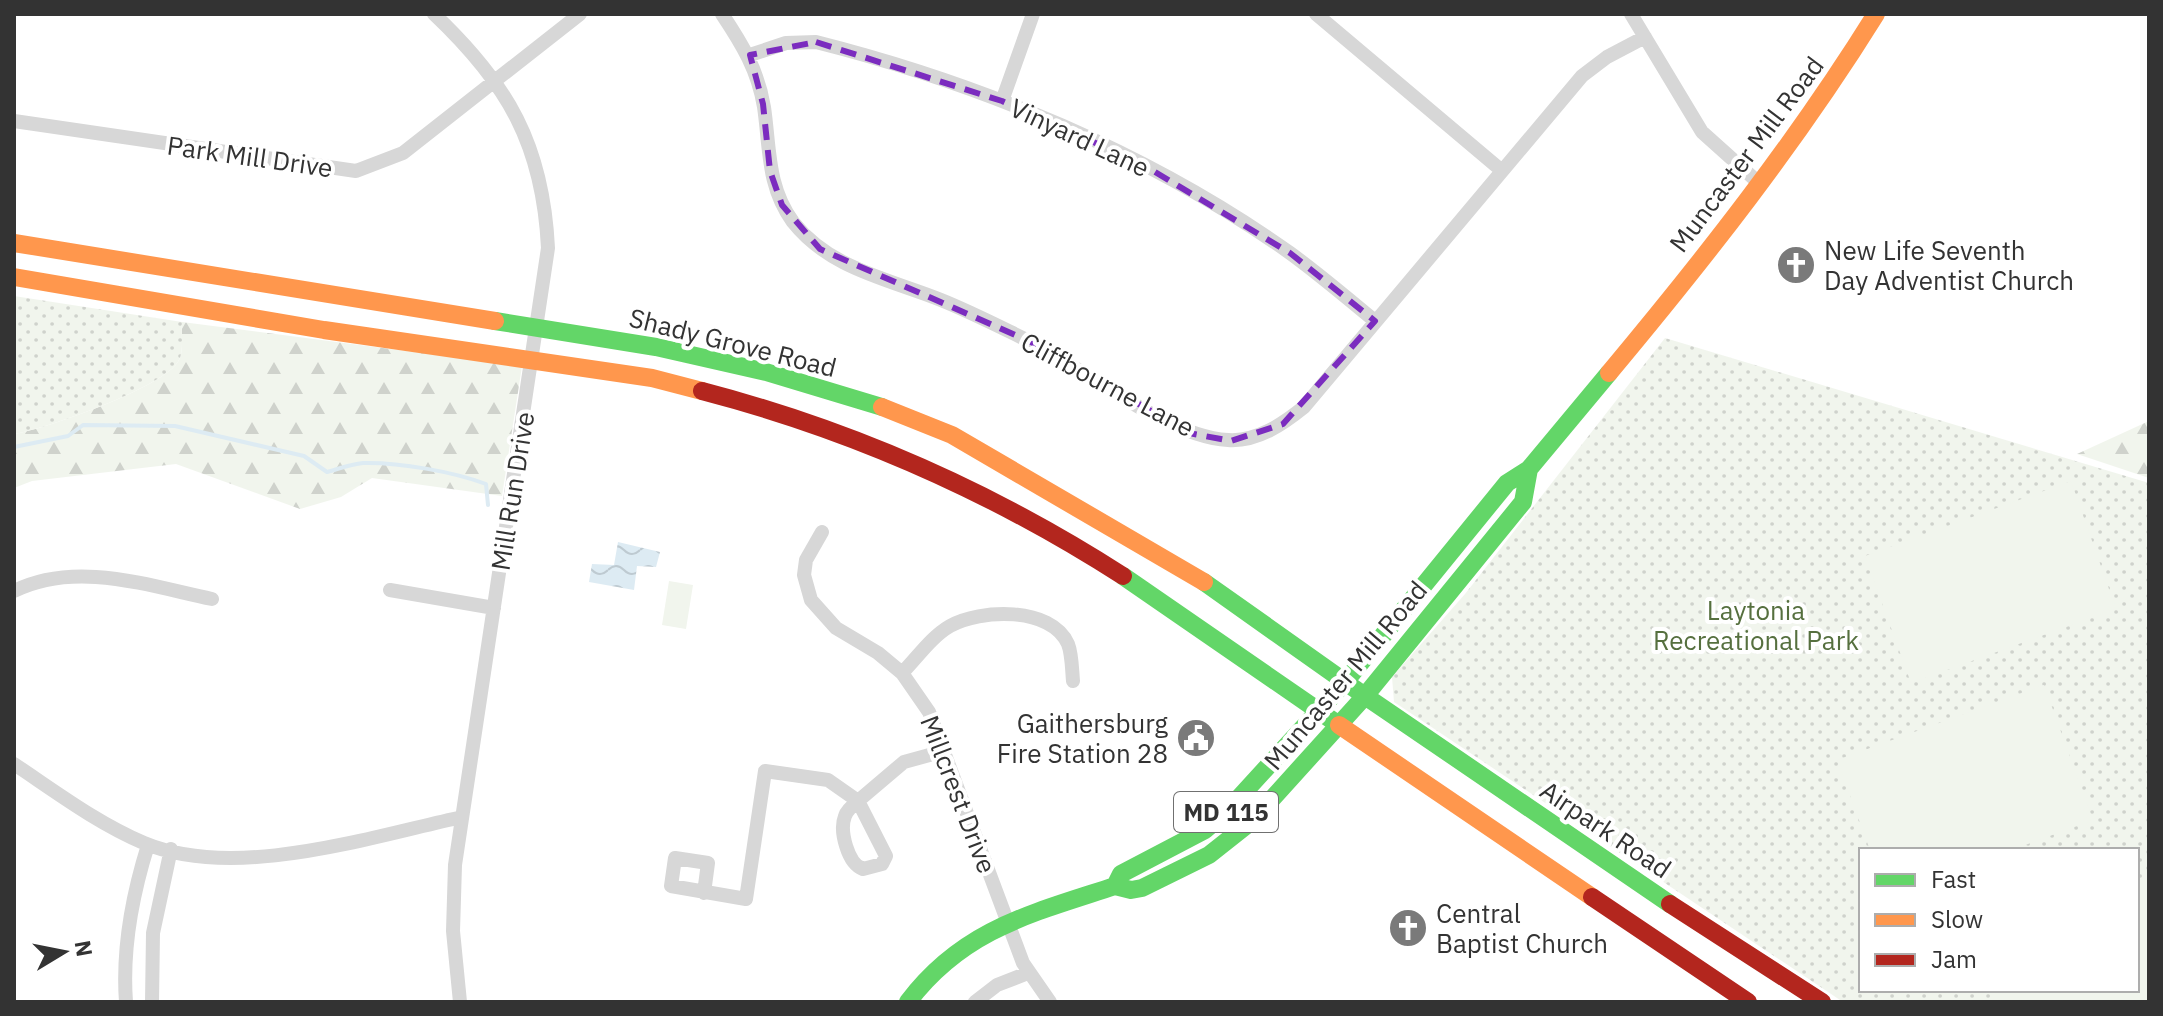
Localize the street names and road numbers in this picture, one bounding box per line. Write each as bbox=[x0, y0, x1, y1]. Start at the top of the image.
street label: Muncaster Mill Road bbox=[1661, 49, 1831, 259]
street label: Vinyard Lane bbox=[1005, 90, 1155, 184]
street label: Park Mill Drive bbox=[165, 128, 335, 184]
street label: Shady Grove Road bbox=[626, 300, 840, 384]
street label: Cliffbourne Lane bbox=[1015, 324, 1201, 444]
street label: Mill Run Drive bbox=[483, 409, 541, 573]
street label: Muncaster Mill Road bbox=[1256, 573, 1434, 777]
street label: Millcrest Drive bbox=[913, 710, 1005, 878]
street label: Airpark Road bbox=[1534, 773, 1678, 885]
road number: MD 115 bbox=[1174, 792, 1278, 832]

